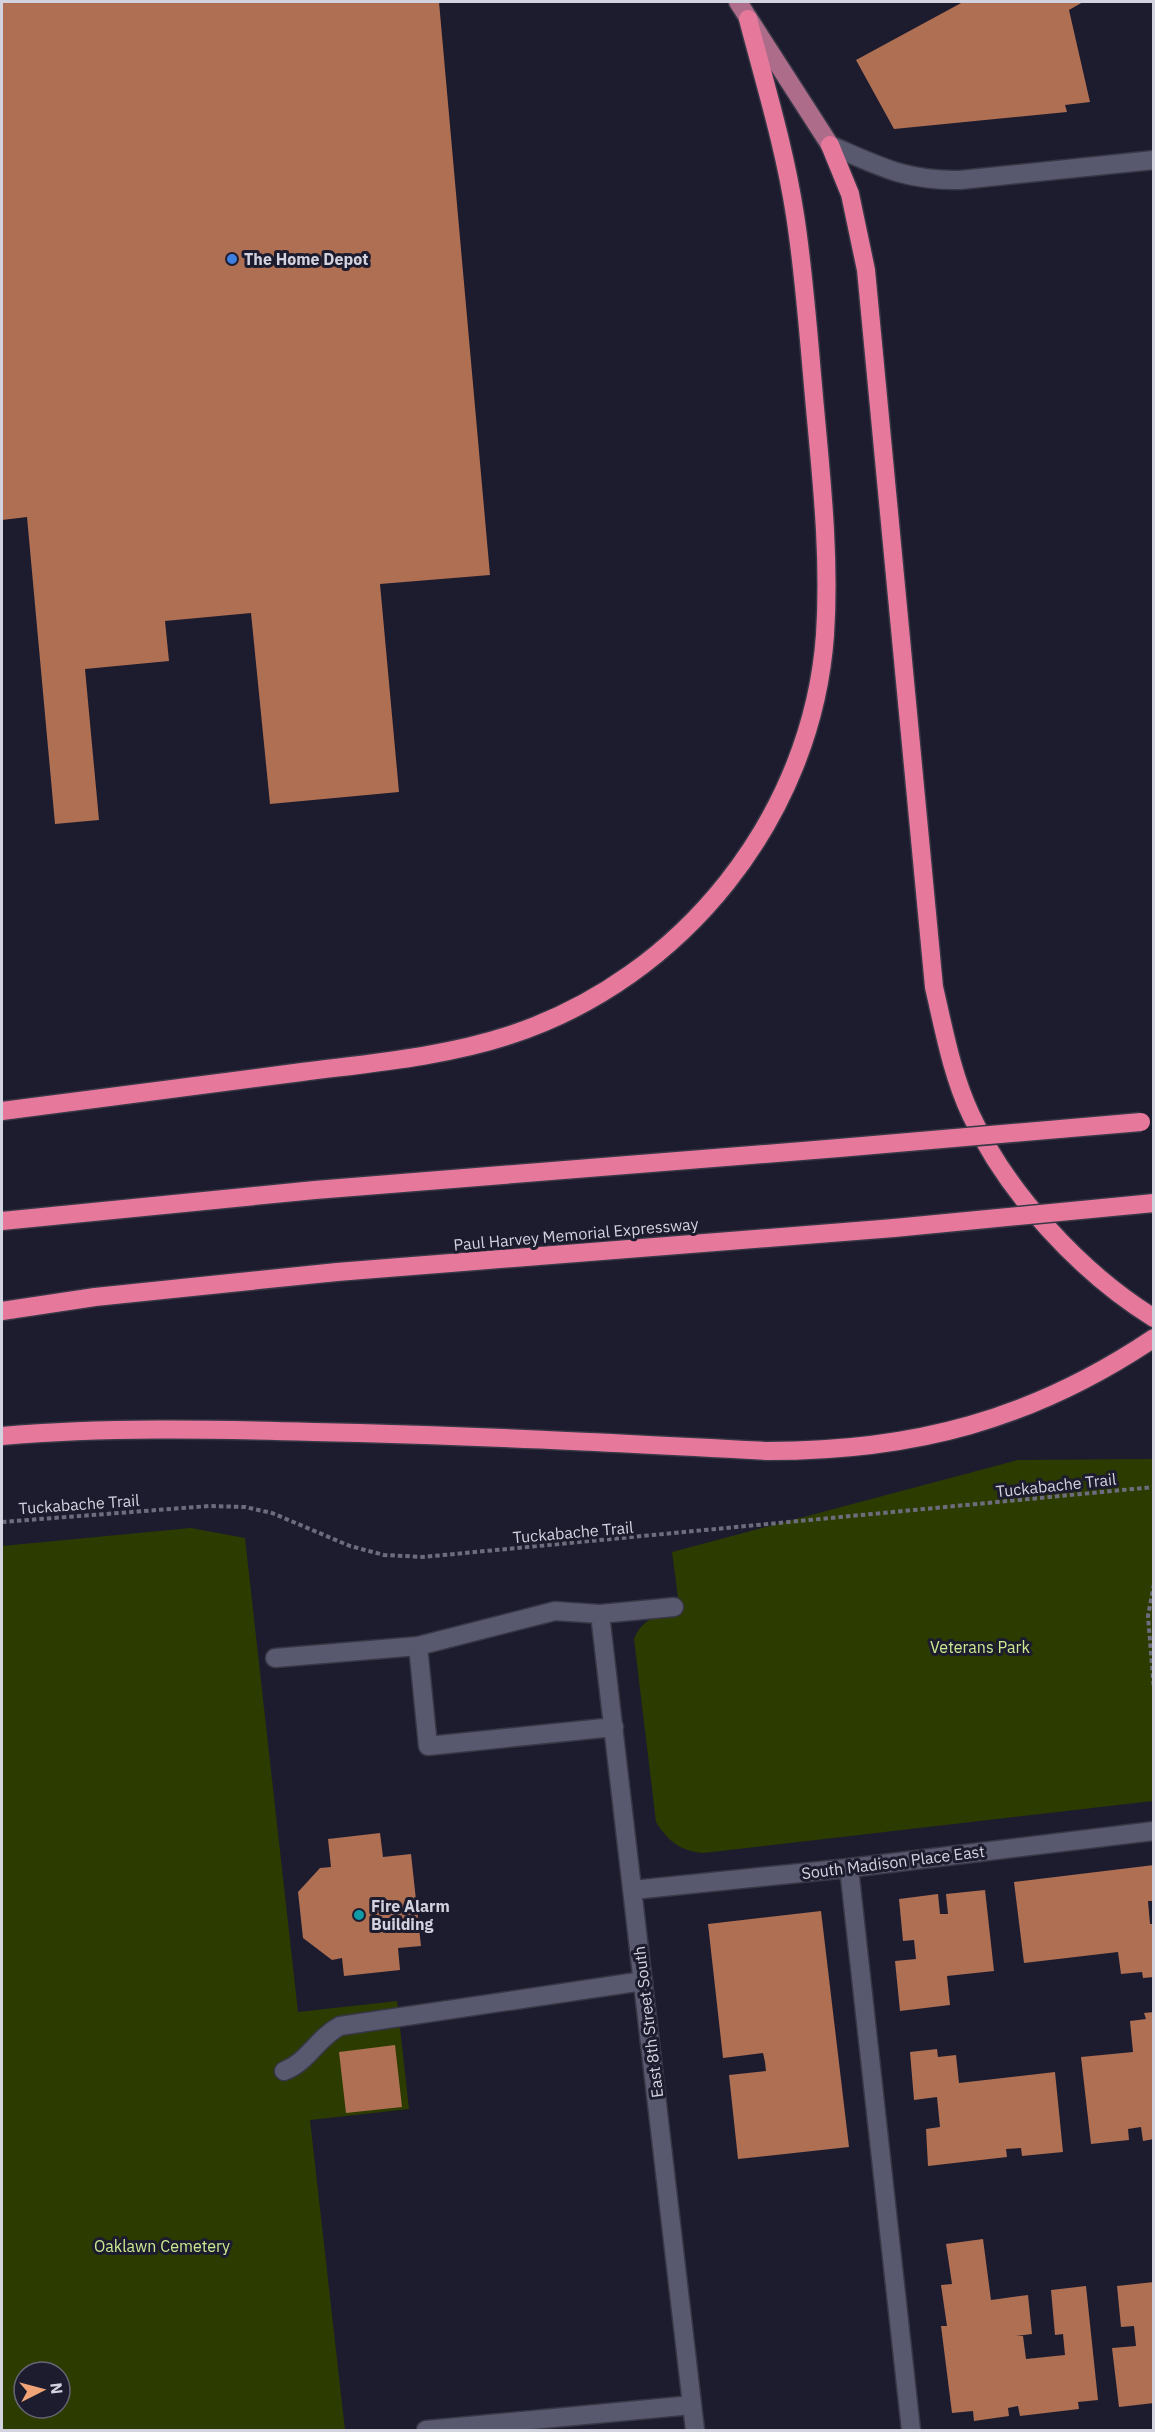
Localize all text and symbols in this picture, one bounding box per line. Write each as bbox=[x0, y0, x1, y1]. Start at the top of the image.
place label: The Home Depot bbox=[244, 249, 368, 269]
marker: The Home Depot bbox=[225, 252, 239, 266]
street label: Paul Harvey Memorial Expressway bbox=[453, 1213, 699, 1255]
street label: Tuckabache Trail bbox=[995, 1469, 1117, 1501]
street label: Tuckabache Trail bbox=[18, 1490, 140, 1518]
street label: Tuckabache Trail bbox=[512, 1517, 634, 1547]
park label: Veterans Park bbox=[930, 1637, 1030, 1657]
street label: South Madison Place East bbox=[800, 1841, 986, 1883]
place label: Fire Alarm Building bbox=[371, 1896, 450, 1934]
marker: Fire Alarm Building bbox=[352, 1908, 366, 1922]
street label: East 8th Street South bbox=[629, 1945, 667, 2099]
park label: Oaklawn Cemetery bbox=[94, 2236, 230, 2256]
north arrow bbox=[12, 2360, 72, 2420]
text: N bbox=[46, 2382, 67, 2395]

